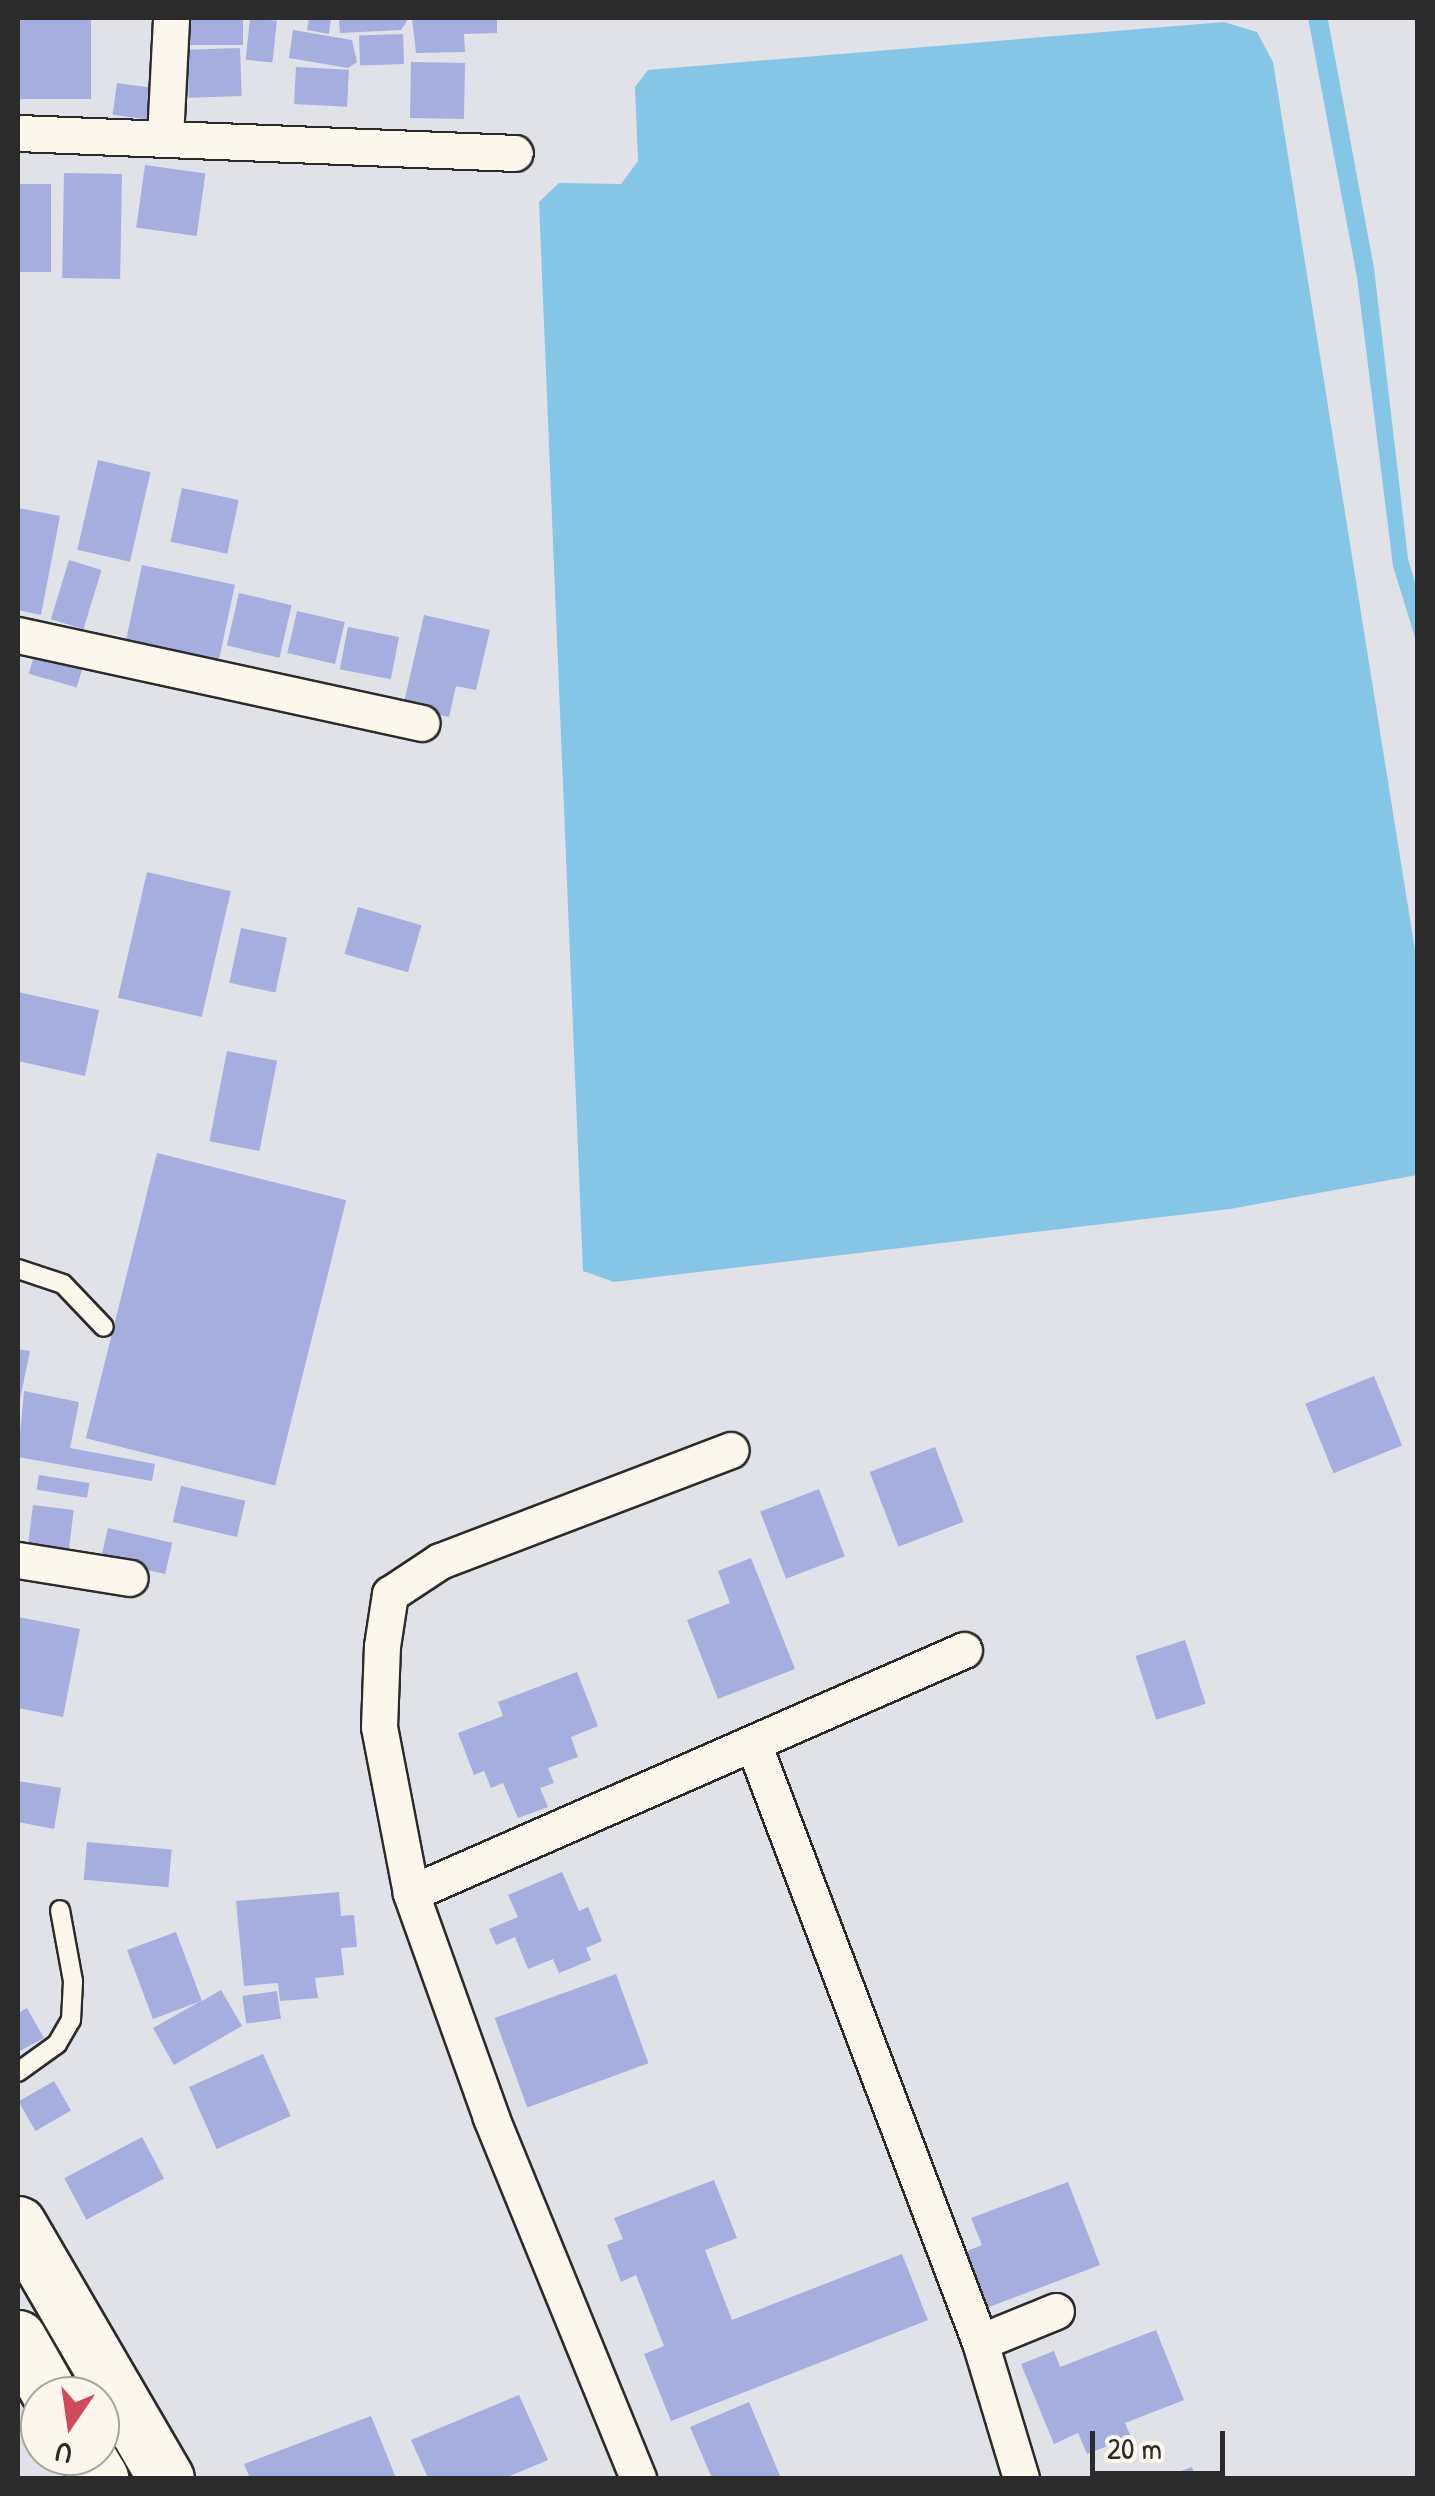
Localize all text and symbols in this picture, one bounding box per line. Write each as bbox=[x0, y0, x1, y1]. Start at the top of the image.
north arrow bbox=[20, 2376, 120, 2476]
scale bar bbox=[1095, 2411, 1230, 2473]
text: 20 m bbox=[1107, 2428, 1162, 2468]
text: U bbox=[52, 2433, 75, 2474]

